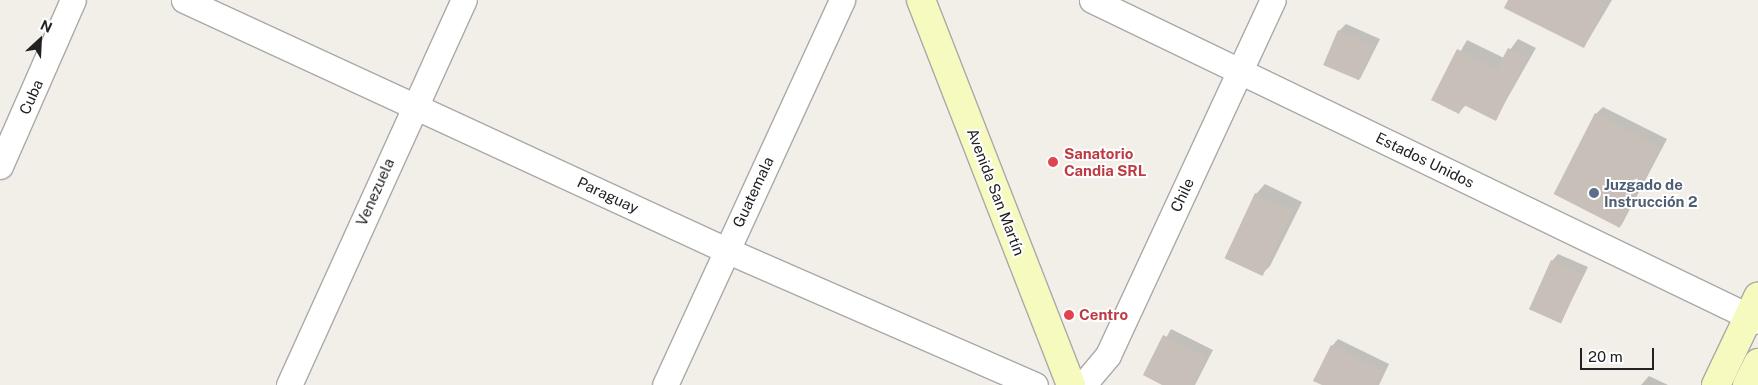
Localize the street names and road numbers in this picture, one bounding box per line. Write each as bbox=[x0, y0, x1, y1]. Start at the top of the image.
street label: Cuba bbox=[15, 77, 47, 117]
street label: Avenida San Martín bbox=[963, 126, 1029, 258]
street label: Estados Unidos bbox=[1373, 128, 1477, 192]
street label: Guatemala bbox=[729, 154, 777, 230]
street label: Venezuela bbox=[352, 155, 398, 229]
street label: Paraguay bbox=[575, 173, 641, 217]
street label: Chile bbox=[1166, 175, 1198, 215]

